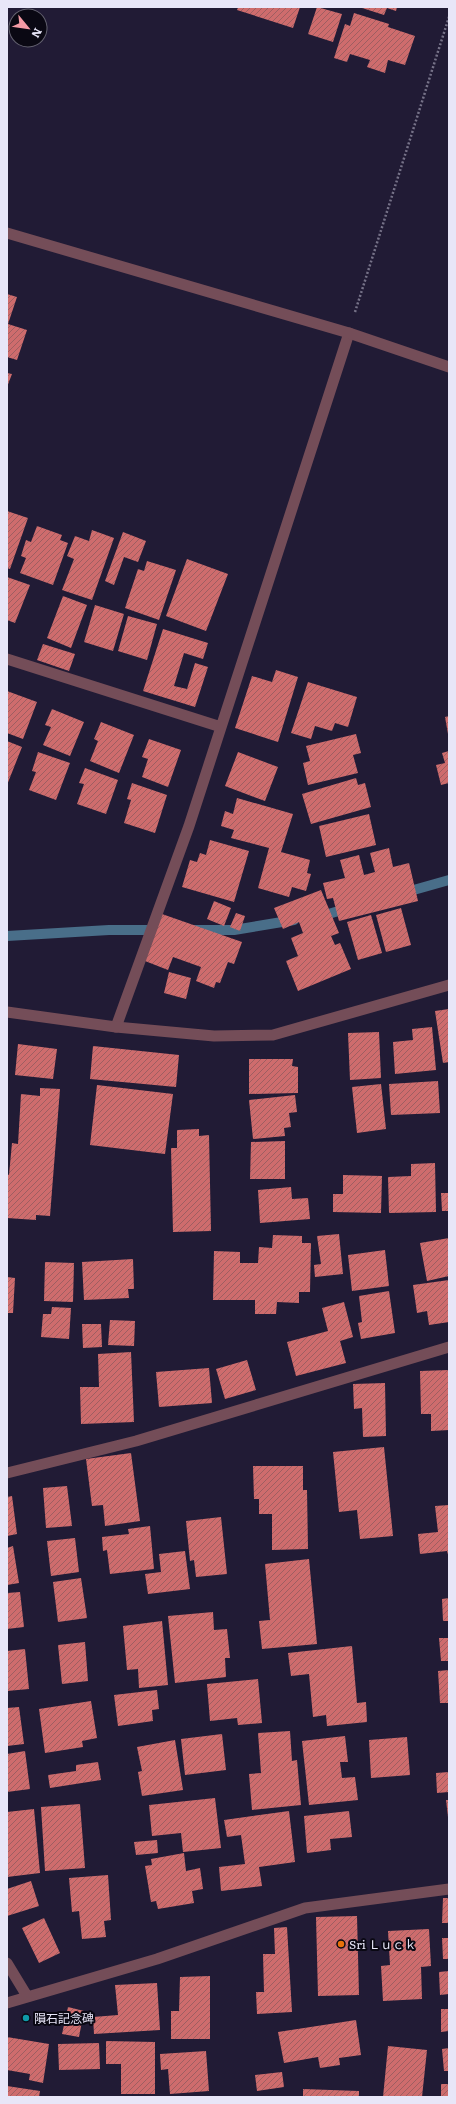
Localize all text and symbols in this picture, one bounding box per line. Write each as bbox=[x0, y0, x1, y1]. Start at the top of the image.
north arrow bbox=[8, 8, 48, 48]
text: N bbox=[28, 25, 47, 41]
place label: Sri Ｌｕｃｋ bbox=[349, 1935, 416, 1953]
marker: Sri Ｌｕｃｋ bbox=[336, 1939, 346, 1949]
place label: 隕石記念碑 bbox=[34, 2009, 94, 2027]
marker: 隕石記念碑 bbox=[21, 2013, 31, 2023]

